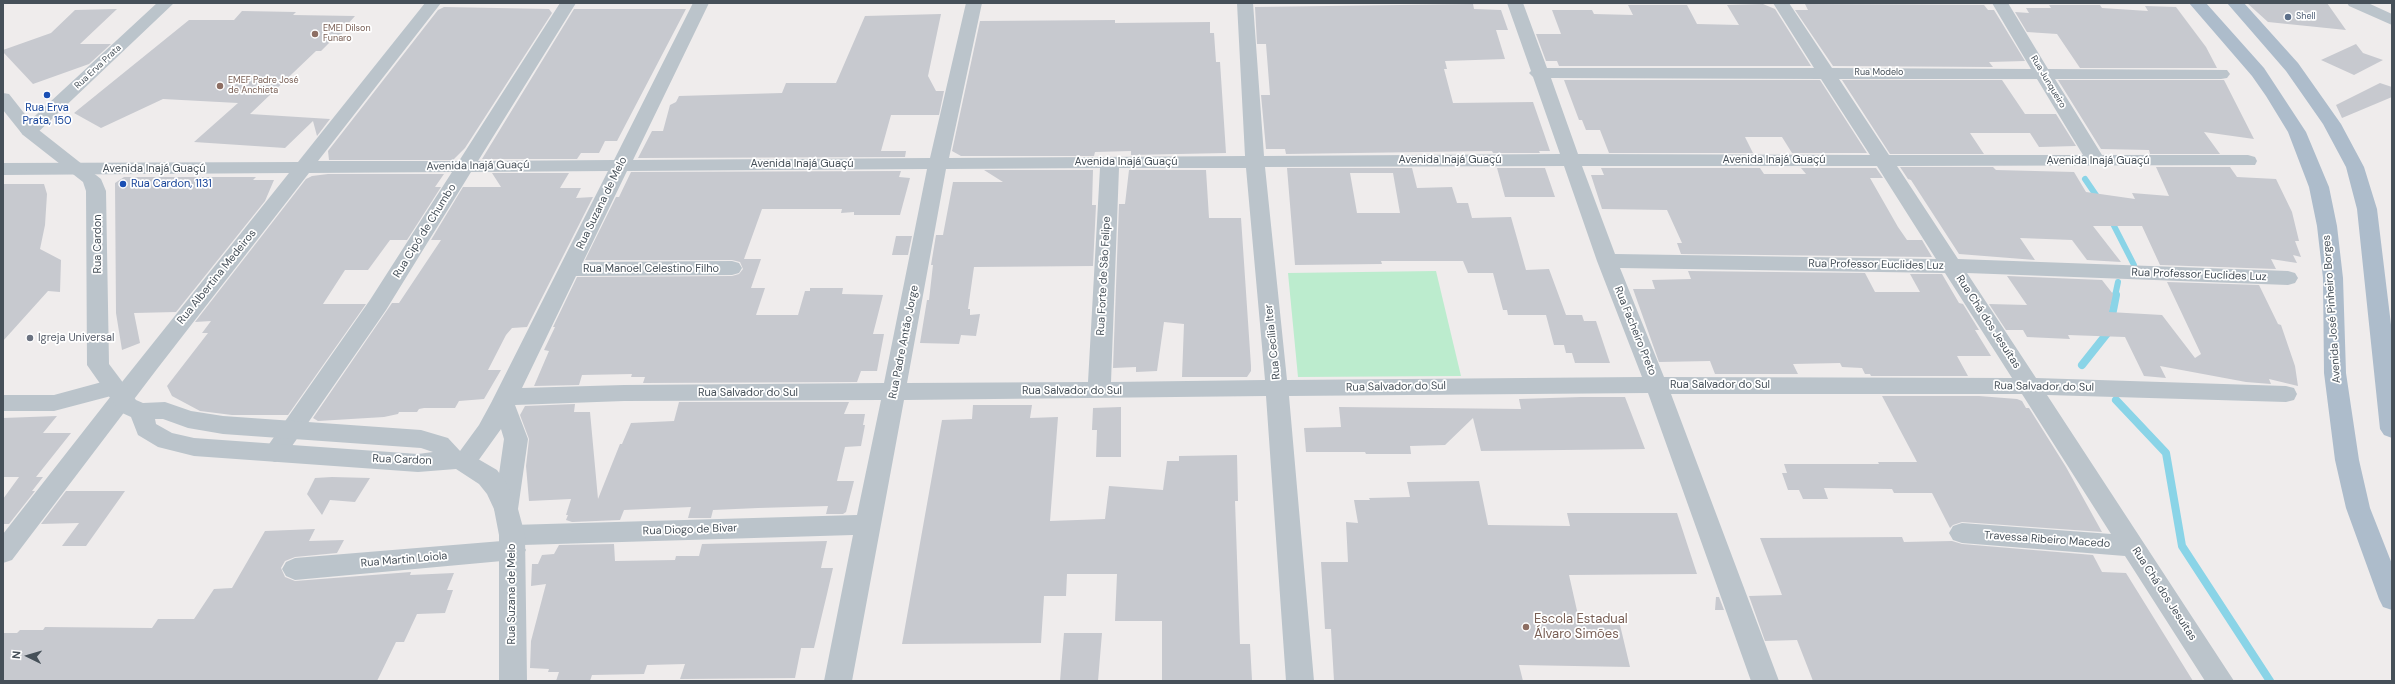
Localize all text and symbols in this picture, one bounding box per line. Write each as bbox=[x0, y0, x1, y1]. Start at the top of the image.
marker: Shell bbox=[2283, 12, 2293, 22]
place label: Shell bbox=[2296, 12, 2316, 22]
place label: EMEI Dilson Funaro bbox=[323, 24, 371, 45]
marker: EMEI Dilson Funaro bbox=[310, 29, 320, 39]
street label: Rua Erva Prata bbox=[72, 43, 124, 91]
street label: Rua Junqueiro bbox=[2028, 54, 2068, 110]
street label: Rua Modelo bbox=[1855, 68, 1903, 78]
place label: EMEF Padre José de Anchieta bbox=[228, 76, 299, 97]
marker: EMEF Padre José de Anchieta bbox=[215, 81, 225, 91]
marker: Rua Erva Prata, 150 bbox=[42, 90, 52, 100]
place label: Rua Erva Prata, 150 bbox=[22, 101, 72, 127]
street label: Avenida Inajá Guaçú bbox=[1399, 153, 1501, 167]
street label: Avenida Inajá Guaçú bbox=[1723, 153, 1825, 167]
street label: Avenida Inajá Guaçú bbox=[2047, 154, 2149, 168]
street label: Rua Suzana de Melo bbox=[574, 155, 630, 251]
street label: Avenida Inajá Guaçú bbox=[1075, 155, 1177, 169]
street label: Avenida Inajá Guaçú bbox=[751, 157, 853, 171]
street label: Avenida Inajá Guaçú bbox=[426, 159, 530, 173]
street label: Avenida Inajá Guaçú bbox=[103, 162, 205, 176]
place label: Rua Cardon, 1131 bbox=[131, 177, 212, 191]
marker: Rua Cardon, 1131 bbox=[118, 179, 128, 189]
street label: Rua Cipó de Chumbo bbox=[391, 182, 459, 280]
street label: Rua Cardon bbox=[91, 214, 105, 274]
street label: Rua Forte de São Felipe bbox=[1094, 216, 1114, 336]
street label: Rua Albertina Medeiros bbox=[175, 227, 259, 327]
street label: Avenida José Pinheiro Borges bbox=[2320, 234, 2344, 384]
street label: Rua Professor Euclides Luz bbox=[1808, 257, 1944, 273]
street label: Rua Manoel Celestino Filho bbox=[583, 262, 719, 276]
street label: Rua Professor Euclides Luz bbox=[2131, 266, 2267, 284]
street label: Rua Chá dos Jesuítas bbox=[1953, 273, 2023, 371]
street label: Rua Padre Antão Jorge bbox=[887, 284, 921, 400]
street label: Rua Facheiro Preto bbox=[1611, 284, 1659, 378]
street label: Rua Cecília Iter bbox=[1262, 304, 1284, 380]
place label: Igreja Universal bbox=[38, 331, 114, 345]
marker: Igreja Universal bbox=[25, 333, 35, 343]
street label: Rua Salvador do Sul bbox=[1670, 378, 1770, 392]
street label: Rua Salvador do Sul bbox=[1346, 380, 1446, 394]
street label: Rua Salvador do Sul bbox=[1994, 380, 2094, 394]
street label: Rua Salvador do Sul bbox=[1022, 384, 1122, 398]
street label: Rua Salvador do Sul bbox=[698, 386, 798, 400]
street label: Rua Cardon bbox=[372, 452, 432, 468]
street label: Rua Diogo de Bivar bbox=[643, 522, 737, 538]
street label: Travessa Ribeiro Macedo bbox=[1983, 529, 2111, 551]
street label: Rua Suzana de Melo bbox=[505, 543, 519, 645]
street label: Rua Chá dos Jesuítas bbox=[2129, 545, 2199, 643]
street label: Rua Martin Loiola bbox=[360, 550, 448, 570]
place label: Escola Estadual Álvaro Simões bbox=[1534, 612, 1628, 643]
marker: Escola Estadual Álvaro Simões bbox=[1521, 622, 1531, 632]
north arrow bbox=[8, 636, 48, 676]
text: N bbox=[9, 650, 23, 660]

